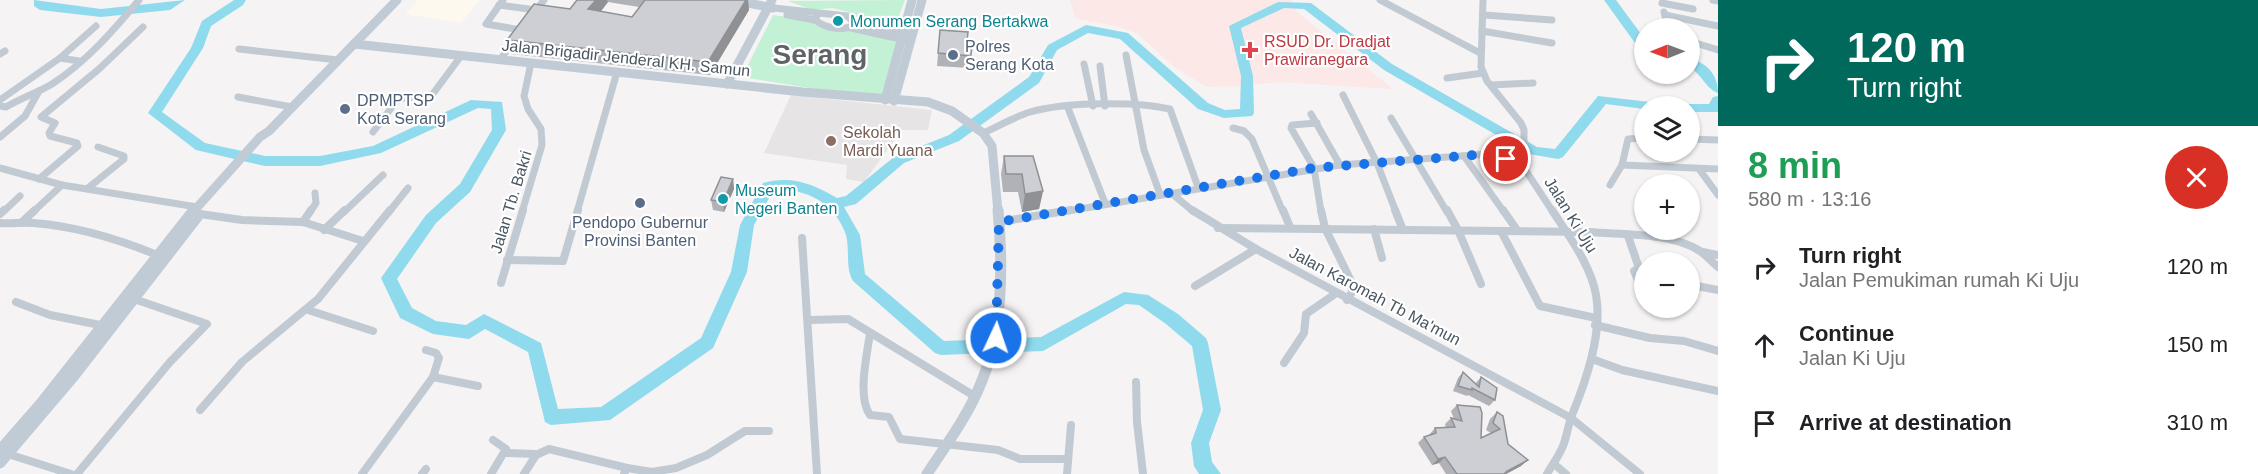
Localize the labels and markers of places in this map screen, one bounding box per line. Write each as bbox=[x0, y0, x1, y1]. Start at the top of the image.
place label: Monumen Serang Bertakwa bbox=[850, 13, 1048, 30]
marker: Monumen Serang Bertakwa bbox=[831, 14, 845, 28]
place label: RSUD Dr. Dradjat Prawiranegara bbox=[1264, 33, 1391, 68]
place label: Polres Serang Kota bbox=[965, 38, 1054, 73]
marker: RSUD Dr. Dradjat Prawiranegara bbox=[1241, 41, 1259, 59]
marker: Polres Serang Kota bbox=[946, 48, 960, 62]
place label: DPMPTSP Kota Serang bbox=[357, 92, 446, 127]
marker: DPMPTSP Kota Serang bbox=[338, 102, 352, 116]
place label: Sekolah Mardi Yuana bbox=[843, 124, 933, 159]
pin bbox=[1480, 133, 1531, 184]
marker: Sekolah Mardi Yuana bbox=[824, 134, 838, 148]
place label: Museum Negeri Banten bbox=[735, 182, 837, 217]
marker: Museum Negeri Banten bbox=[716, 192, 730, 206]
marker: Pendopo Gubernur Provinsi Banten bbox=[633, 196, 647, 210]
place label: Pendopo Gubernur Provinsi Banten bbox=[572, 214, 709, 249]

